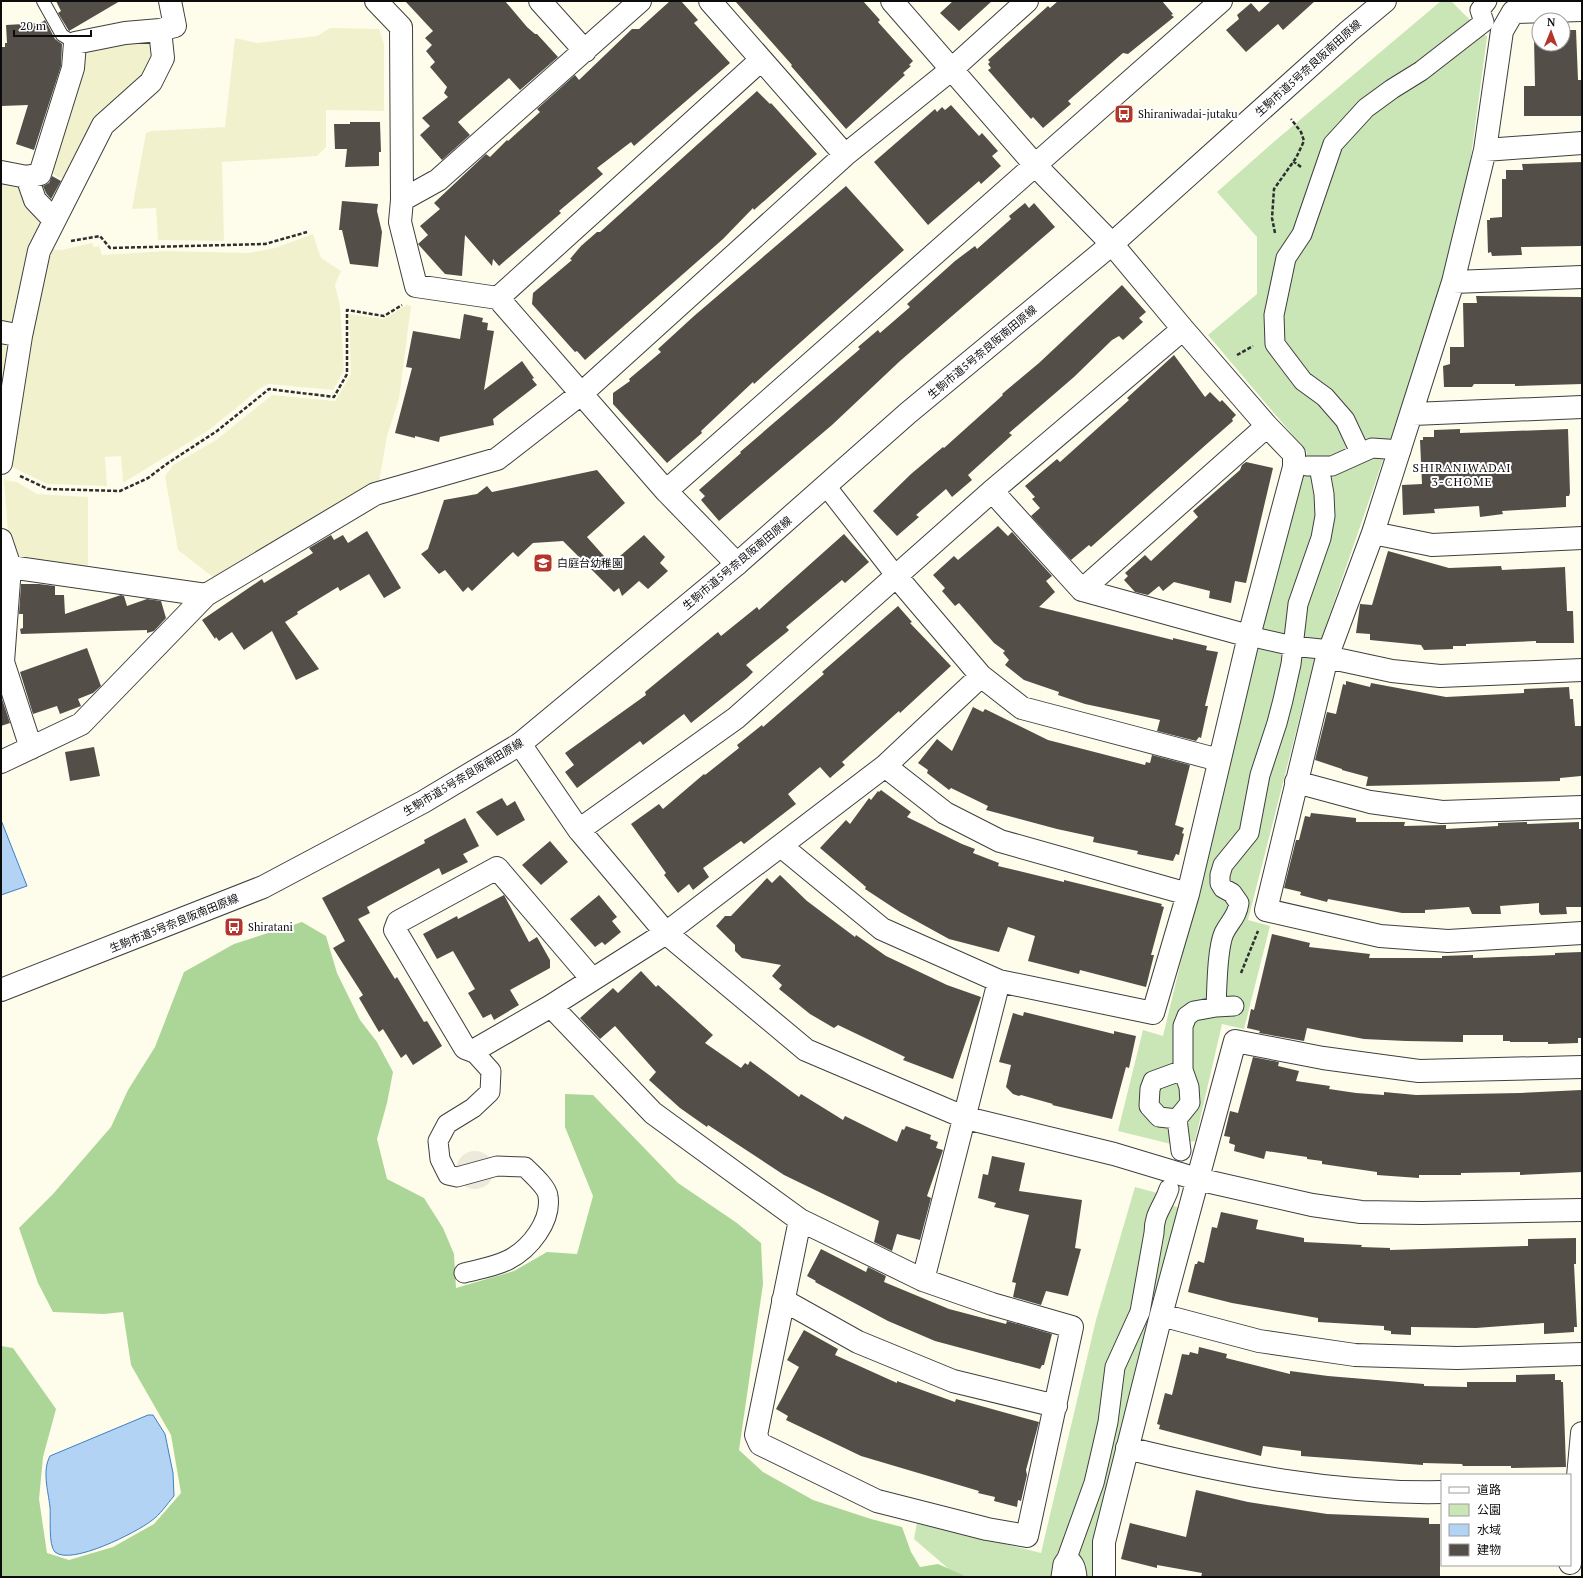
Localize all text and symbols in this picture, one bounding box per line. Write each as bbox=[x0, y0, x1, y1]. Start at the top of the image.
scale bar bbox=[14, 12, 91, 38]
north arrow bbox=[1531, 12, 1571, 52]
text: N bbox=[1547, 15, 1556, 29]
street label: 生駒市道5号奈良阪南田原線 bbox=[1252, 17, 1364, 119]
text: 20 m bbox=[20, 18, 47, 33]
bus stop icon: Shiraniwadai-jutaku bbox=[1113, 103, 1135, 125]
place label: Shiraniwadai-jutaku bbox=[1138, 107, 1238, 121]
street label: 生駒市道5号奈良阪南田原線 bbox=[925, 302, 1039, 402]
district label: SHIRANIWADAI 3-CHOME bbox=[1413, 460, 1511, 489]
street label: 生駒市道5号奈良阪南田原線 bbox=[680, 513, 794, 613]
school or university icon: 白庭台幼稚園 bbox=[532, 552, 554, 574]
place label: 白庭台幼稚園 bbox=[557, 556, 623, 570]
street label: 生駒市道5号奈良阪南田原線 bbox=[400, 735, 526, 819]
street label: 生駒市道5号奈良阪南田原線 bbox=[107, 891, 241, 955]
bus stop icon: Shiratani bbox=[223, 916, 245, 938]
place label: Shiratani bbox=[248, 920, 293, 934]
legend bbox=[1441, 1474, 1571, 1566]
text: 道路 bbox=[1477, 1482, 1501, 1497]
text: 公園 bbox=[1477, 1502, 1501, 1517]
text: 水域 bbox=[1477, 1522, 1501, 1537]
text: 建物 bbox=[1477, 1542, 1501, 1557]

